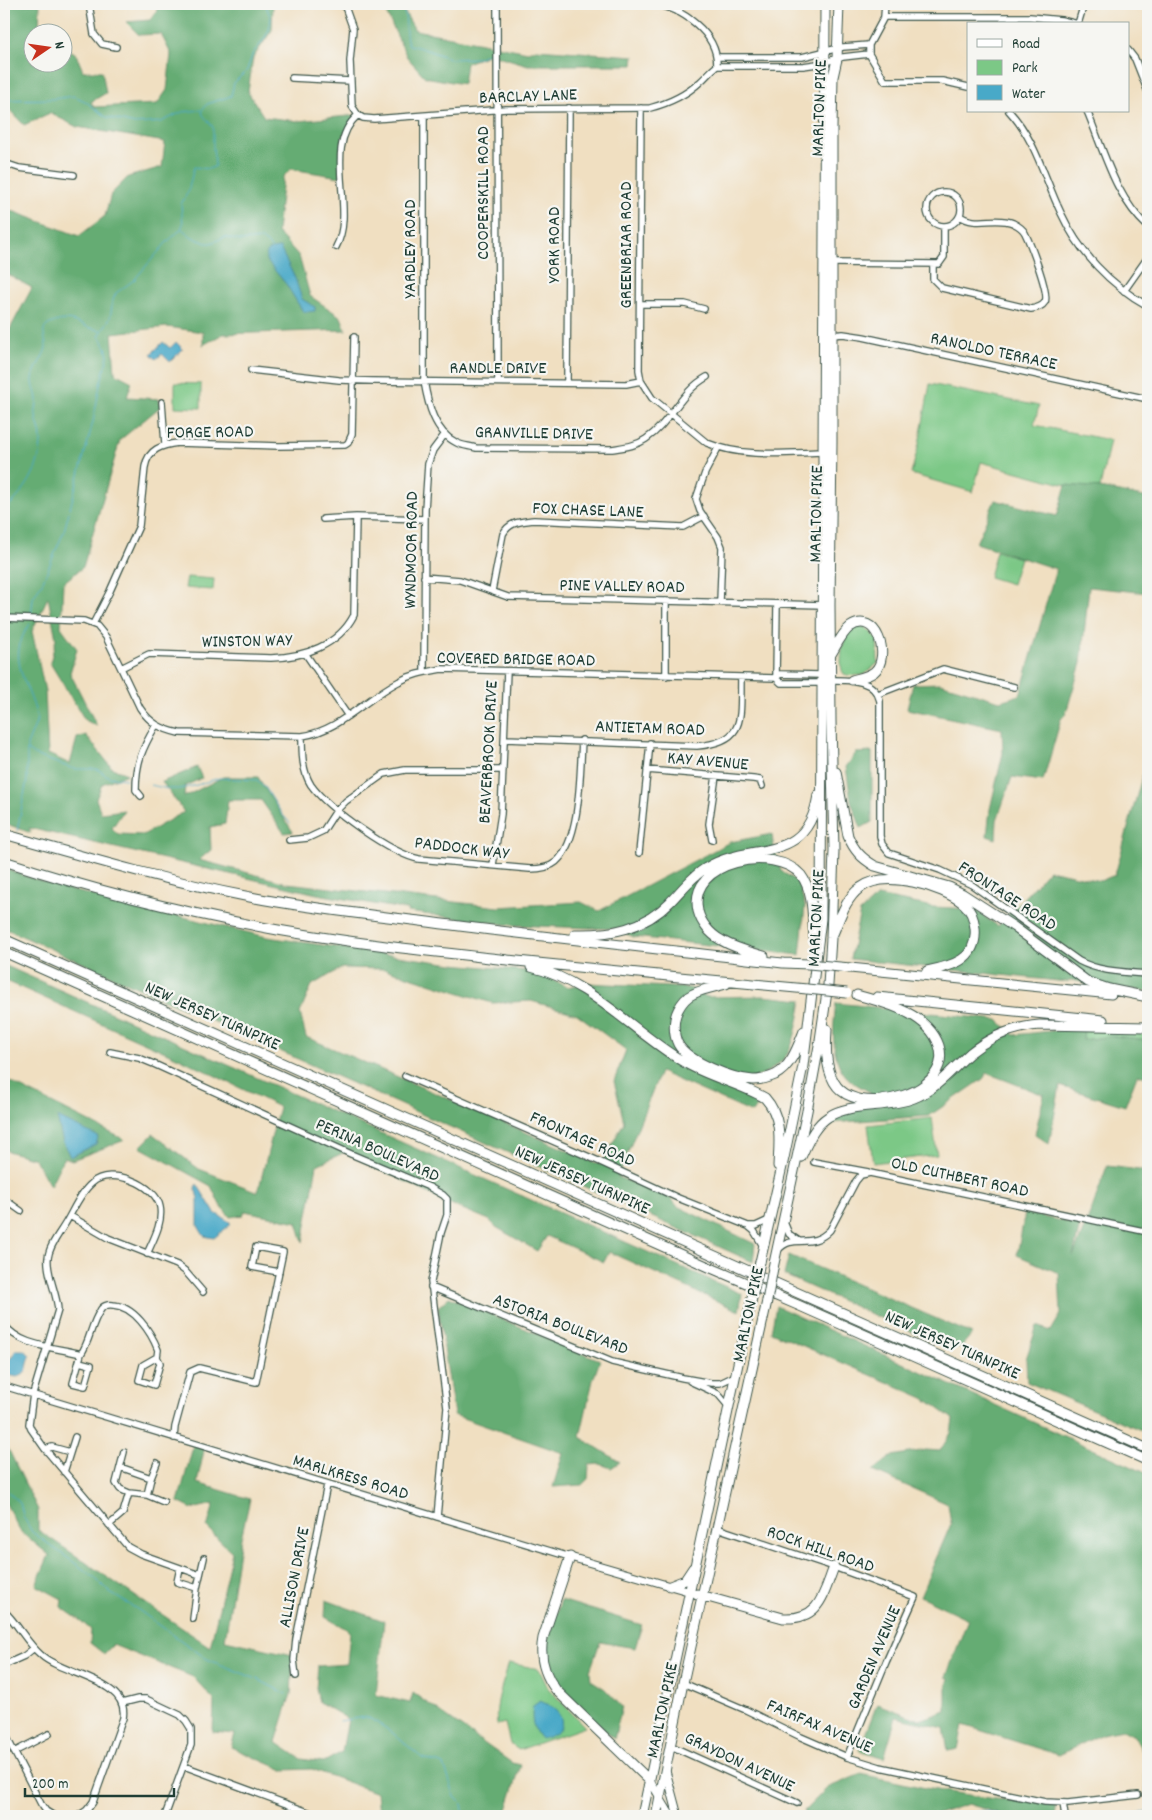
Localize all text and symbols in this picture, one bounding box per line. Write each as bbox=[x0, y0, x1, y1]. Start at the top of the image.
north arrow bbox=[22, 22, 72, 72]
legend bbox=[967, 22, 1130, 112]
text: Road bbox=[1012, 34, 1040, 56]
text: N bbox=[48, 40, 69, 51]
text: Park bbox=[1012, 58, 1038, 80]
street label: MARLTON PIKE bbox=[806, 59, 835, 157]
street label: BARCLAY LANE bbox=[479, 83, 578, 112]
text: Water bbox=[1012, 84, 1046, 106]
street label: COOPERSKILL ROAD bbox=[472, 126, 497, 260]
street label: GREENBRIAR ROAD bbox=[615, 182, 640, 308]
street label: YARDLEY ROAD bbox=[399, 200, 424, 298]
street label: YORK ROAD bbox=[543, 207, 568, 283]
street label: RANOLDO TERRACE bbox=[928, 327, 1059, 378]
street label: RANDLE DRIVE bbox=[450, 357, 546, 382]
street label: FORGE ROAD bbox=[166, 420, 254, 447]
street label: GRANVILLE DRIVE bbox=[475, 421, 593, 448]
street label: MARLTON PIKE bbox=[804, 465, 831, 563]
street label: WYNDMOOR ROAD bbox=[399, 491, 426, 609]
street label: FOX CHASE LANE bbox=[532, 497, 644, 526]
street label: PINE VALLEY ROAD bbox=[559, 574, 685, 601]
street label: WINSTON WAY bbox=[202, 629, 294, 656]
street label: COVERED BRIDGE ROAD bbox=[437, 647, 595, 674]
street label: BEAVERBROOK DRIVE bbox=[473, 680, 506, 824]
street label: ANTIETAM ROAD bbox=[595, 715, 705, 744]
street label: KAY AVENUE bbox=[666, 746, 749, 778]
street label: PADDOCK WAY bbox=[413, 831, 512, 868]
street label: FRONTAGE ROAD bbox=[953, 856, 1061, 938]
street label: MARLTON PIKE bbox=[802, 869, 833, 967]
street label: NEW JERSEY TURNPIKE bbox=[140, 976, 284, 1058]
street label: FRONTAGE ROAD bbox=[525, 1106, 639, 1175]
street label: PERINA BOULEVARD bbox=[311, 1113, 443, 1190]
street label: NEW JERSEY TURNPIKE bbox=[510, 1140, 654, 1222]
street label: OLD CUTHBERT ROAD bbox=[888, 1152, 1031, 1205]
street label: MARLTON PIKE bbox=[727, 1264, 772, 1365]
street label: ASTORIA BOULEVARD bbox=[489, 1288, 631, 1363]
street label: NEW JERSEY TURNPIKE bbox=[880, 1305, 1024, 1387]
street label: MARLKRESS ROAD bbox=[289, 1449, 411, 1508]
street label: ROCK HILL ROAD bbox=[763, 1520, 877, 1580]
street label: ALLISON DRIVE bbox=[273, 1525, 317, 1630]
street label: GARDEN AVENUE bbox=[842, 1602, 908, 1714]
street label: MARLTON PIKE bbox=[641, 1660, 686, 1761]
street label: FAIRFAX AVENUE bbox=[762, 1694, 876, 1761]
street label: GRAYDON AVENUE bbox=[680, 1727, 798, 1800]
scale bar bbox=[25, 1765, 174, 1797]
text: 200 m bbox=[32, 1774, 69, 1796]

